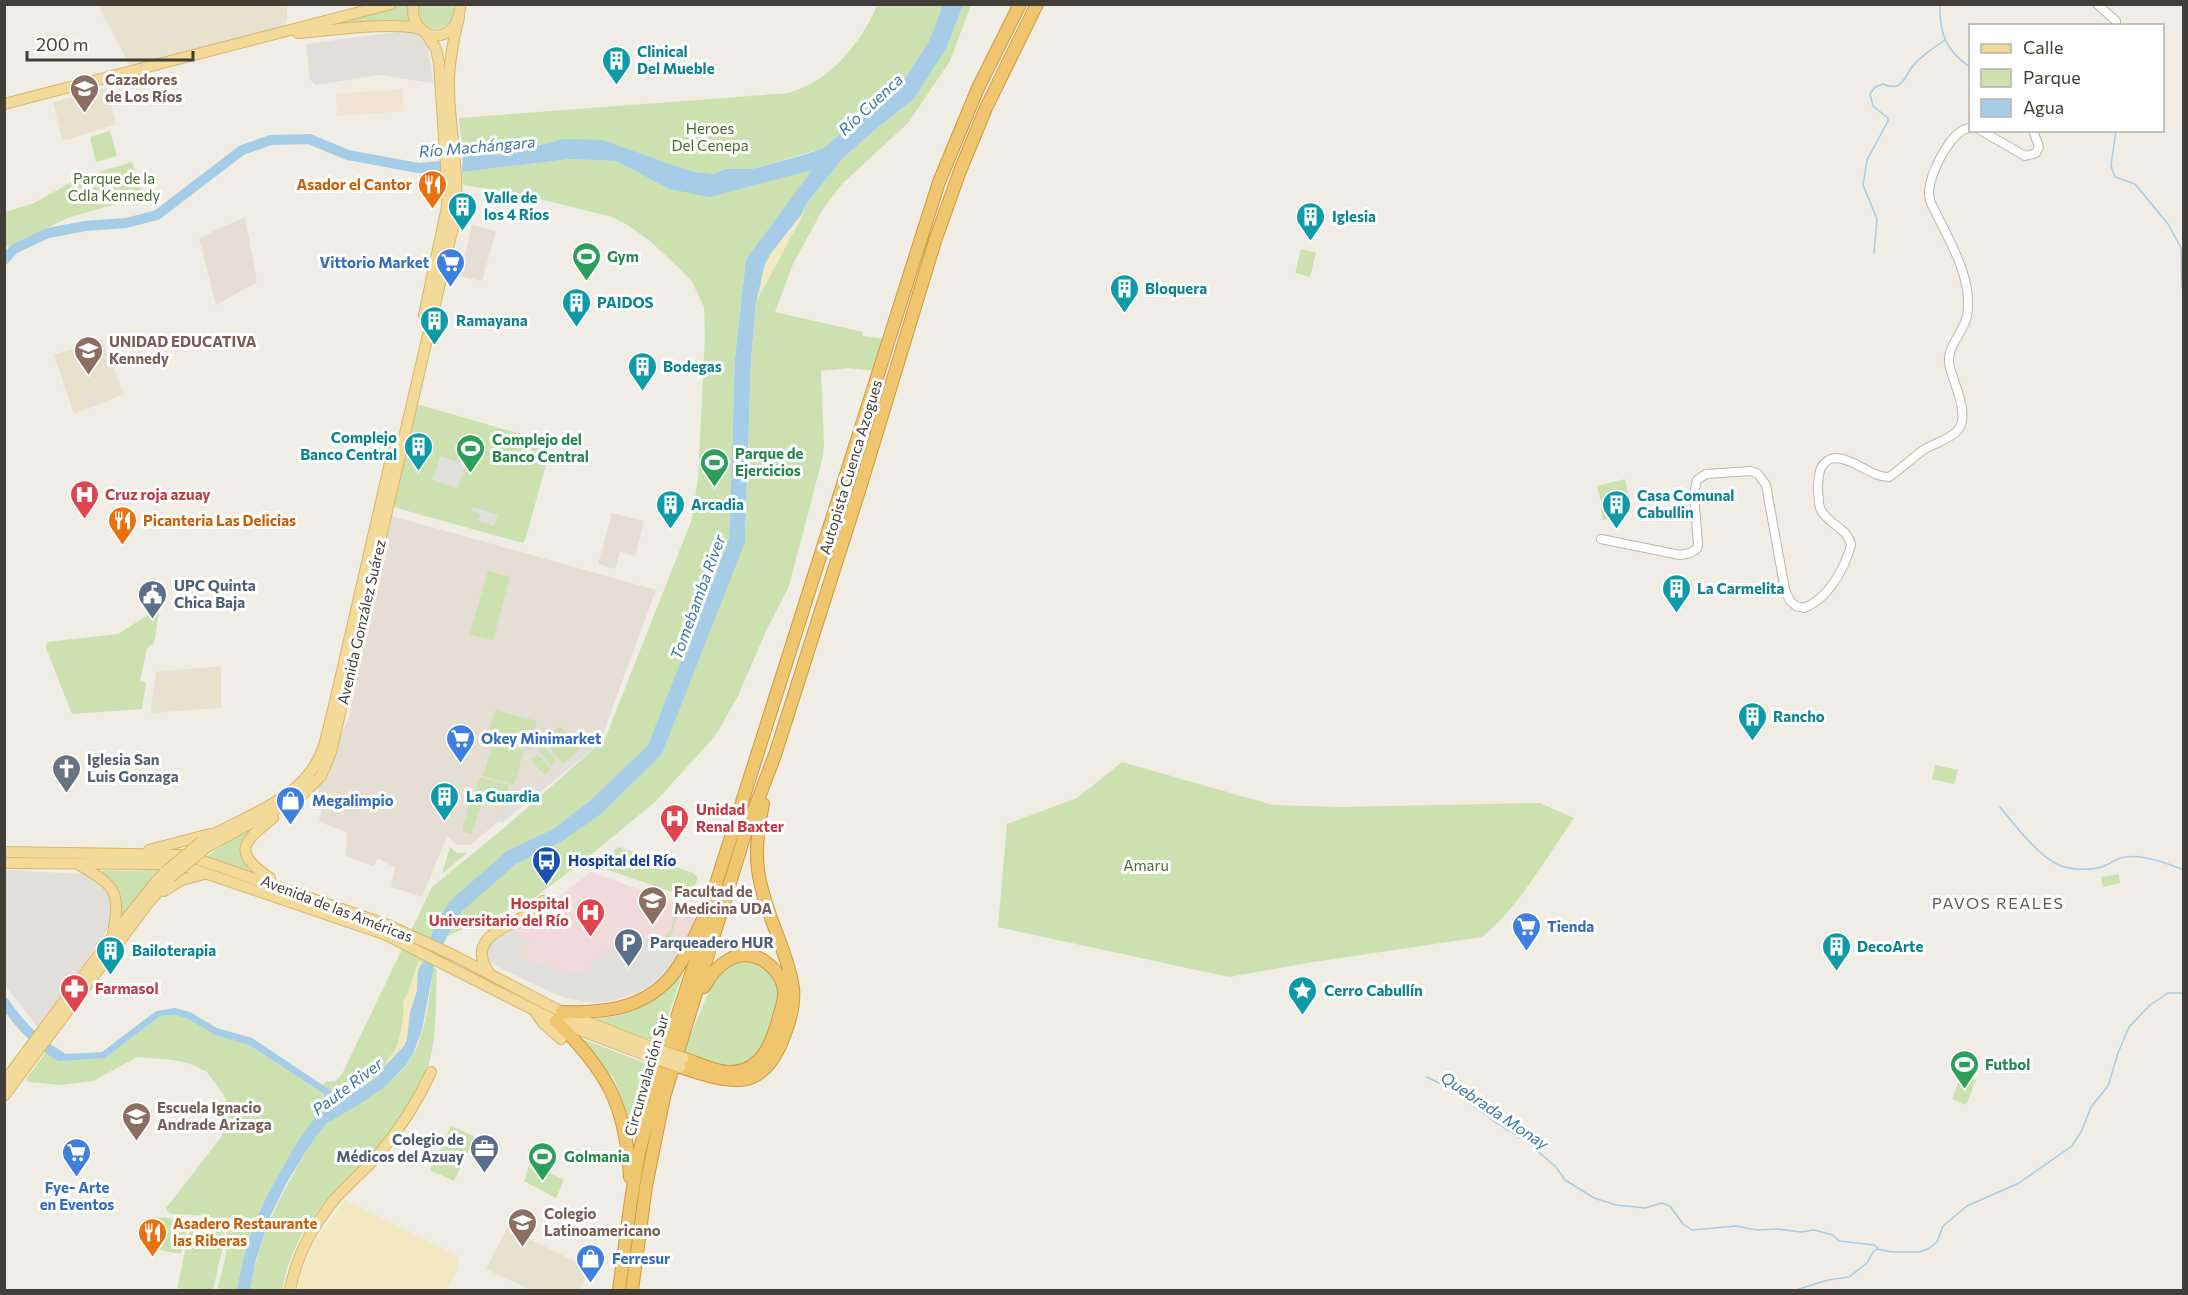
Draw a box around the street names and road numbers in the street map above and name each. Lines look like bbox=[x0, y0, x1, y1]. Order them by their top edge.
street label: Autopista Cuenca Azogues bbox=[815, 378, 885, 556]
street label: Avenida González Suárez bbox=[333, 538, 389, 706]
street label: Avenida de las Américas bbox=[259, 871, 416, 945]
street label: Circunvalación Sur bbox=[620, 1012, 672, 1138]

